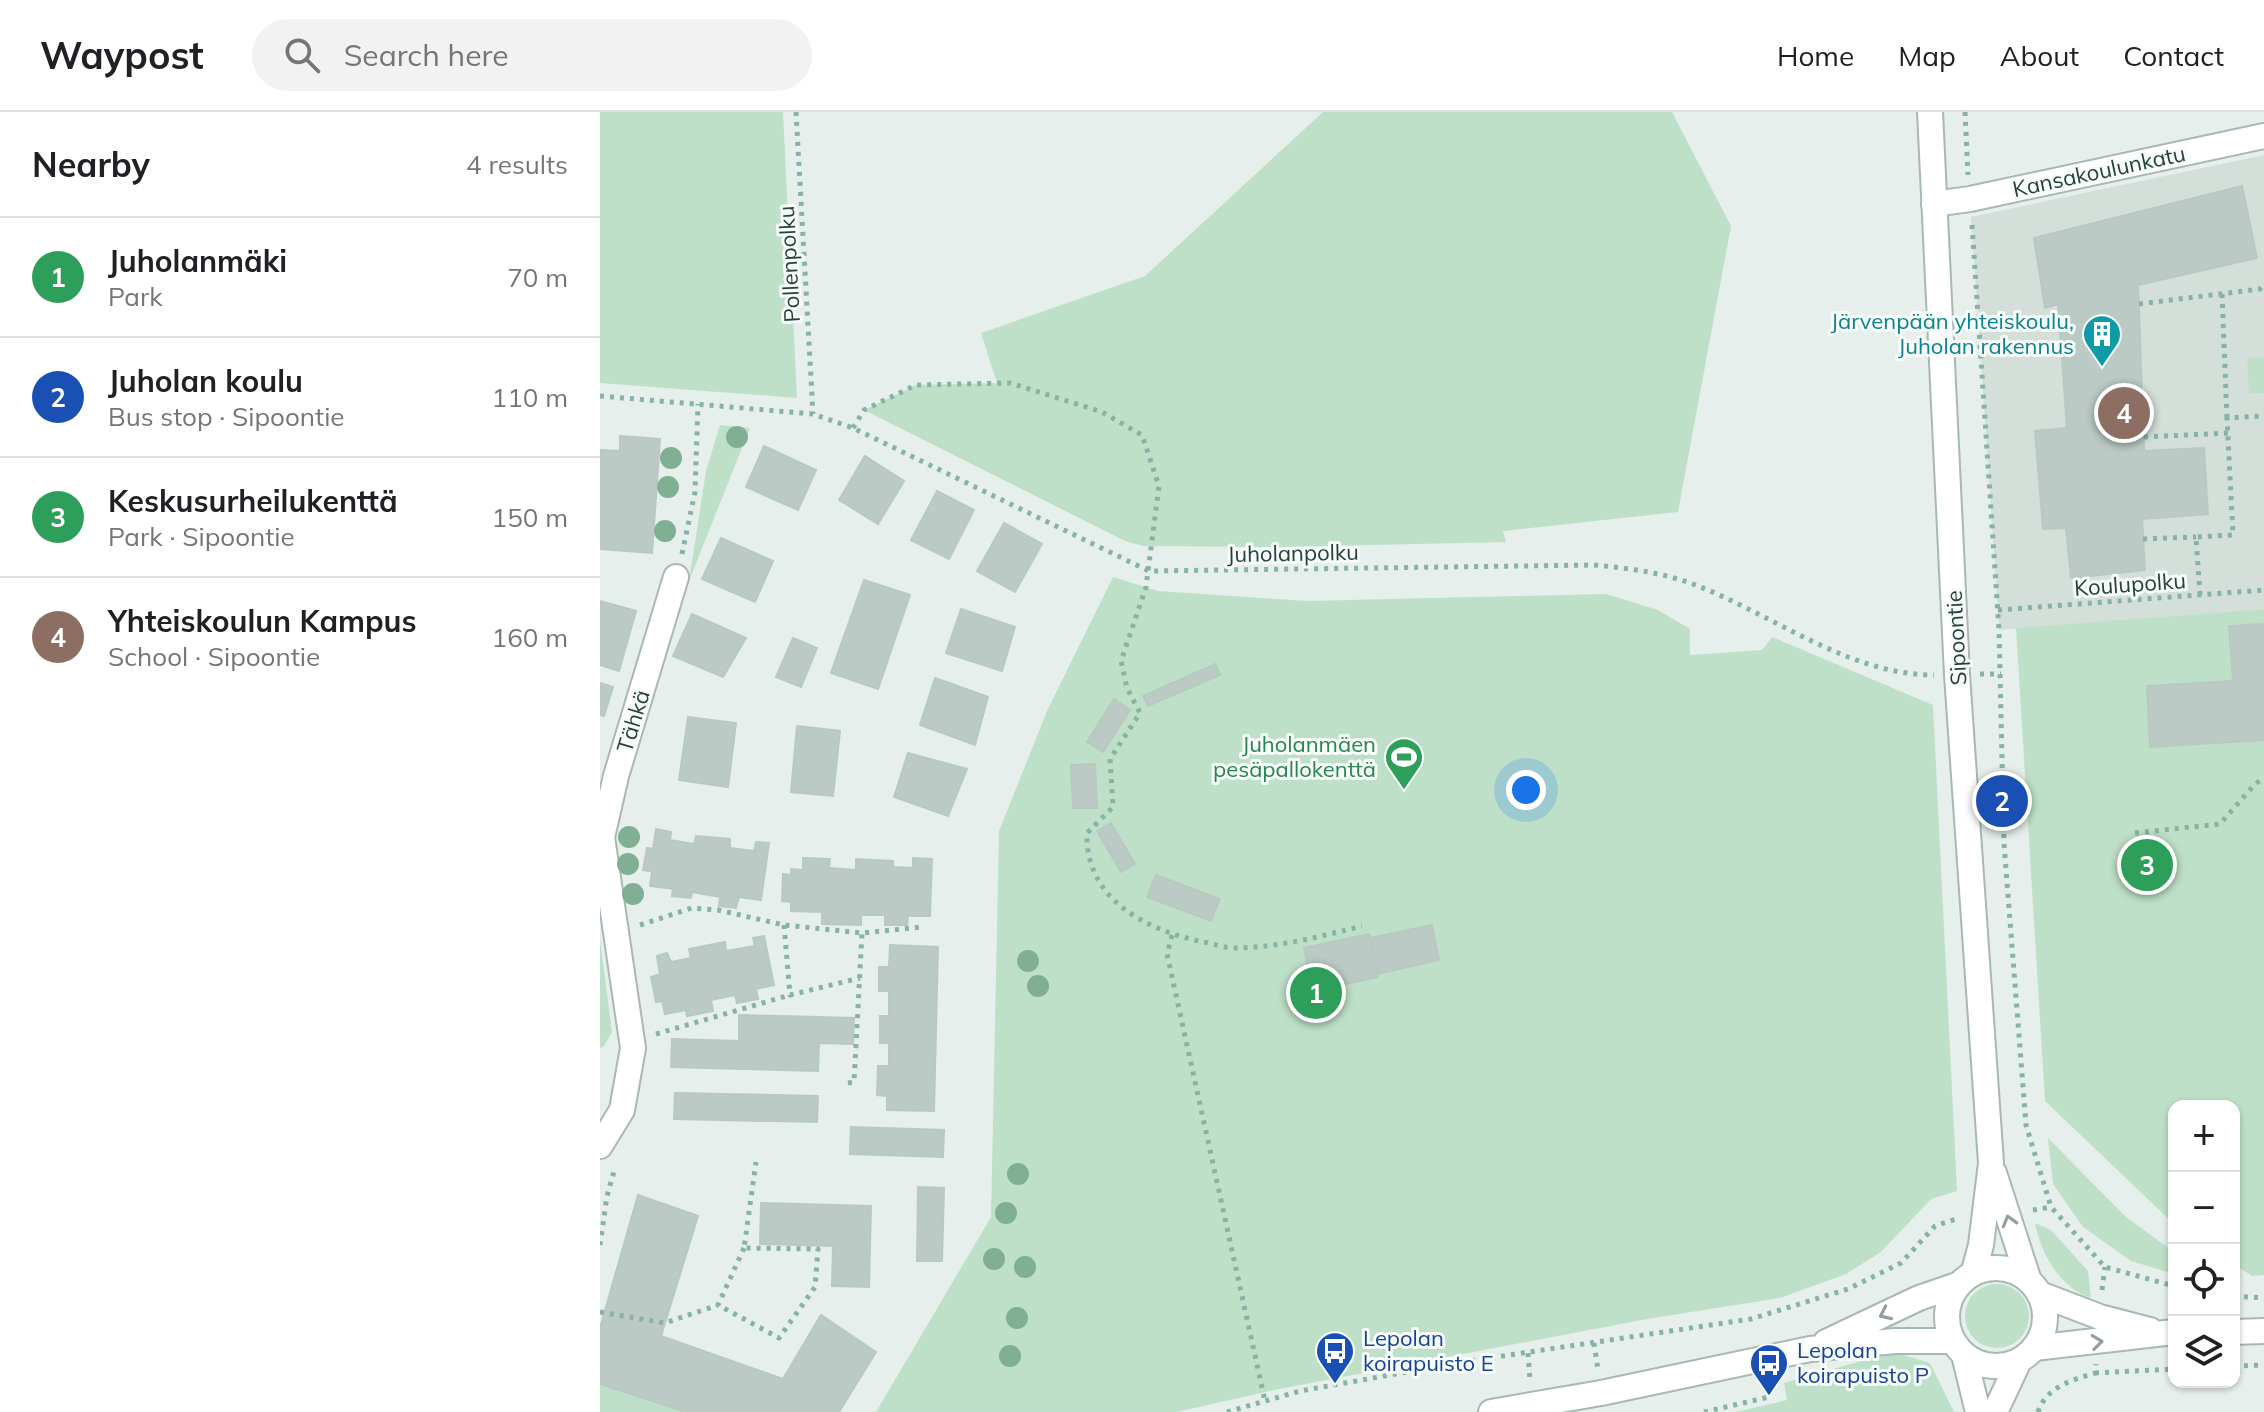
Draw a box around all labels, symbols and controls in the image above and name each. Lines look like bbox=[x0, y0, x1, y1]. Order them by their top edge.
search box bbox=[252, 19, 812, 91]
text: Waypost bbox=[40, 31, 204, 79]
icon: search bbox=[280, 33, 324, 77]
text: Search here bbox=[344, 36, 509, 74]
text: Home bbox=[1777, 38, 1854, 73]
text: Map bbox=[1898, 38, 1956, 73]
text: About bbox=[2000, 38, 2079, 73]
text: Contact bbox=[2123, 38, 2224, 73]
street label: Kansakoulunkatu bbox=[2010, 139, 2188, 203]
text: Nearby bbox=[32, 143, 150, 186]
text: 4 results bbox=[466, 148, 568, 181]
street label: Pollenpolku bbox=[772, 205, 806, 323]
text: Juholanmäki bbox=[108, 242, 287, 280]
text: 1 bbox=[50, 261, 66, 294]
text: 70 m bbox=[507, 261, 568, 294]
text: Park bbox=[108, 280, 163, 313]
place label: Järvenpään yhteiskoulu, Juholan rakennus bbox=[1831, 307, 2074, 360]
building icon: Järvenpään yhteiskoulu, Juholan rakennus bbox=[2081, 313, 2123, 368]
text: Juholan koulu bbox=[108, 362, 303, 400]
text: 2 bbox=[50, 381, 66, 414]
text: 110 m bbox=[492, 381, 568, 414]
pin: 4 bbox=[2098, 383, 2150, 443]
text: Bus stop · Sipoontie bbox=[108, 400, 344, 433]
text: Keskusurheilukenttä bbox=[108, 482, 398, 520]
text: 3 bbox=[50, 501, 66, 534]
text: 150 m bbox=[492, 501, 568, 534]
text: Park · Sipoontie bbox=[108, 520, 295, 553]
street label: Juholanpolku bbox=[1227, 538, 1359, 568]
street label: Koulupolku bbox=[2073, 566, 2187, 602]
street label: Sipoontie bbox=[1940, 590, 1972, 686]
text: Yhteiskoulun Kampus bbox=[108, 602, 416, 640]
text: 4 bbox=[50, 621, 66, 654]
text: 160 m bbox=[492, 621, 568, 654]
text: School · Sipoontie bbox=[108, 640, 320, 673]
street label: Tähkä bbox=[610, 686, 656, 756]
place label: Juholanmäen pesäpallokenttä bbox=[1213, 730, 1376, 783]
sports icon: Juholanmäen pesäpallokenttä bbox=[1383, 736, 1425, 791]
your location bbox=[1506, 770, 1546, 810]
pin: 2 bbox=[1976, 771, 2028, 831]
pin: 3 bbox=[2121, 835, 2173, 895]
pin: 1 bbox=[1290, 963, 1342, 1023]
map controls bbox=[2168, 1100, 2240, 1388]
button: + bbox=[2168, 1100, 2240, 1172]
button: − bbox=[2168, 1172, 2240, 1244]
one-way arrow bbox=[2002, 1214, 2018, 1228]
button: locate bbox=[2168, 1244, 2240, 1316]
one-way arrow bbox=[1878, 1304, 1893, 1320]
button: layers bbox=[2168, 1316, 2240, 1388]
place label: Lepolan koirapuisto E bbox=[1363, 1324, 1494, 1377]
bus stop icon: Lepolan koirapuisto E bbox=[1314, 1330, 1356, 1385]
one-way arrow bbox=[2091, 1334, 2104, 1351]
place label: Lepolan koirapuisto P bbox=[1797, 1336, 1929, 1389]
bus stop icon: Lepolan koirapuisto P bbox=[1748, 1342, 1790, 1397]

